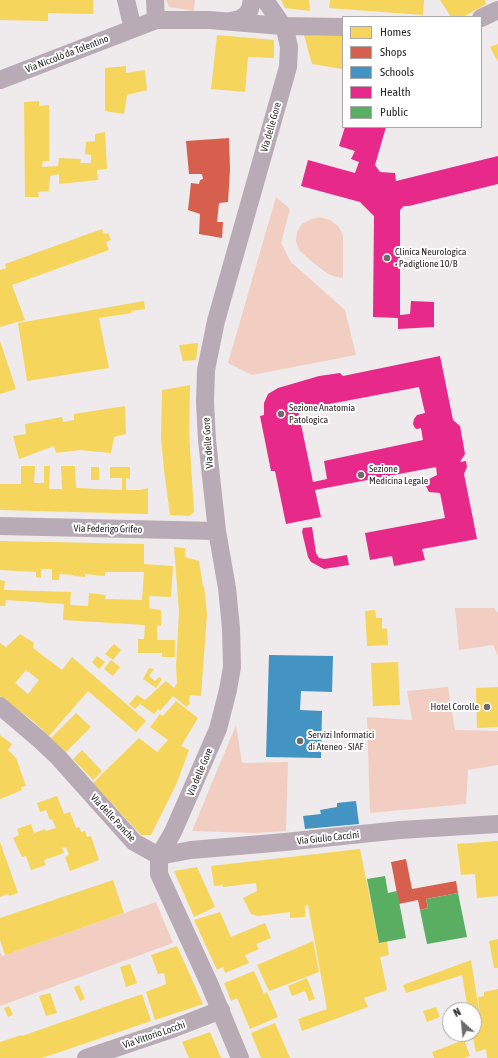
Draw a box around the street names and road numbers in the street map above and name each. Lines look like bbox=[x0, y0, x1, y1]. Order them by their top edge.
street label: Via Niccolò da Tolentino bbox=[24, 33, 110, 75]
street label: Via delle Gore bbox=[258, 101, 284, 153]
street label: Via delle Gore bbox=[200, 417, 216, 469]
street label: Via Federigo Grifeo bbox=[74, 522, 142, 536]
street label: Via delle Gore bbox=[184, 746, 216, 798]
street label: Via delle Panche bbox=[88, 792, 138, 844]
street label: Via Giulio Caccini bbox=[296, 829, 360, 847]
street label: Via Vittorio Locchi bbox=[121, 1019, 187, 1051]

